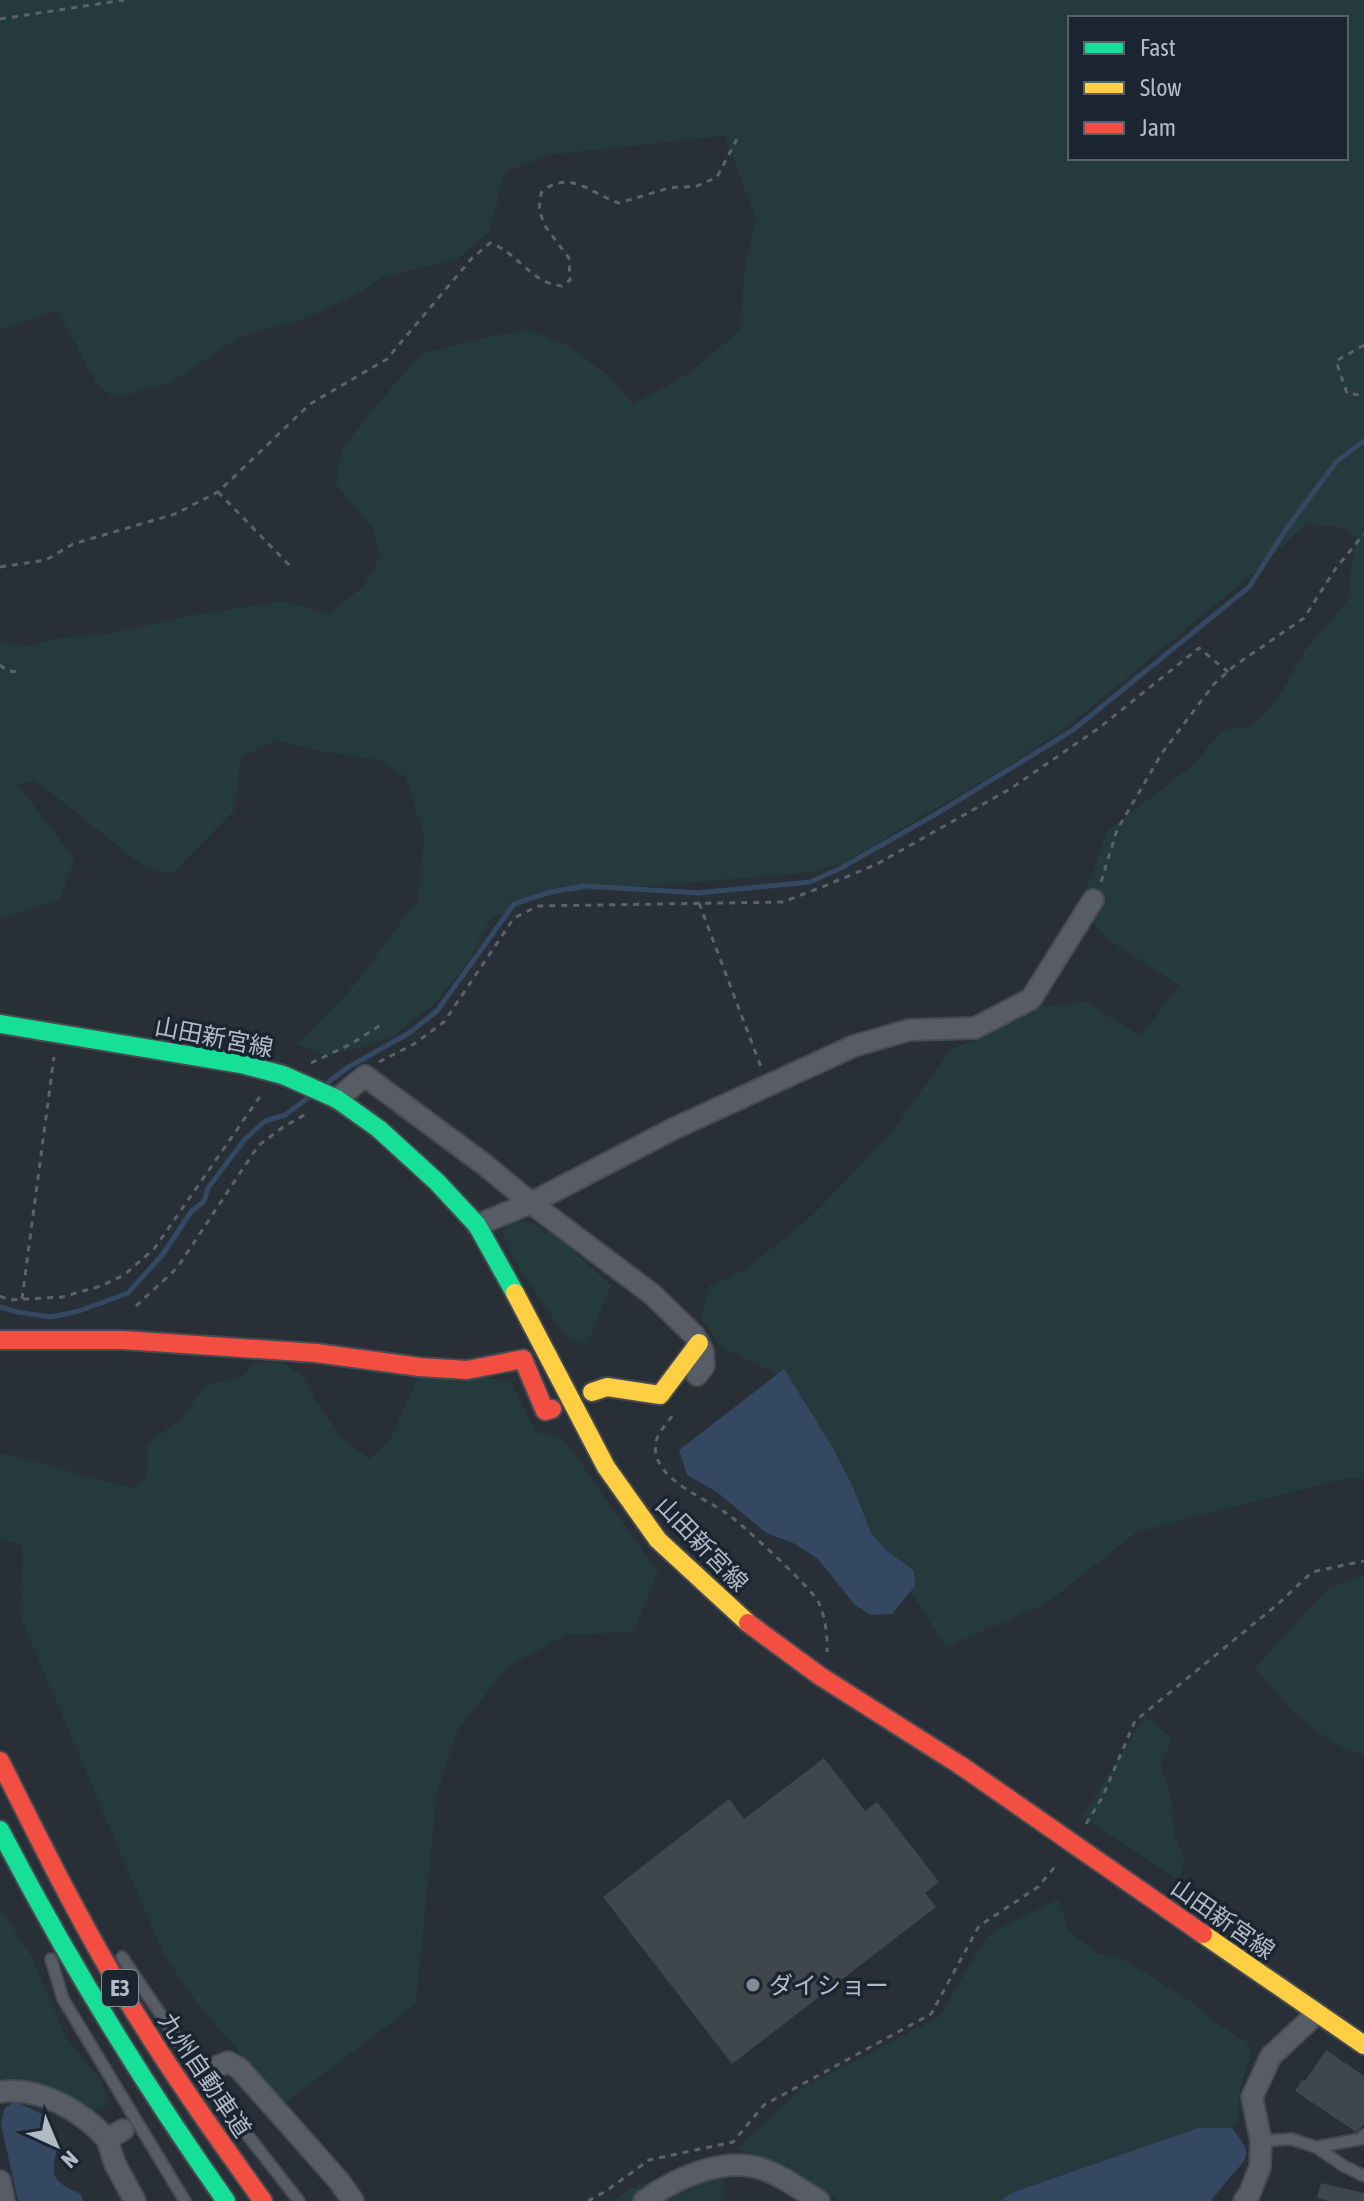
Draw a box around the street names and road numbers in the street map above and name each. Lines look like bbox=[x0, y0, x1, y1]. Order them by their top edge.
street label: 山田新宮線 bbox=[153, 1012, 275, 1062]
street label: 山田新宮線 bbox=[651, 1491, 753, 1597]
street label: 山田新宮線 bbox=[1166, 1874, 1280, 1964]
road number: E3 bbox=[102, 1970, 138, 2006]
street label: 九州自動車道 bbox=[154, 2008, 256, 2142]

